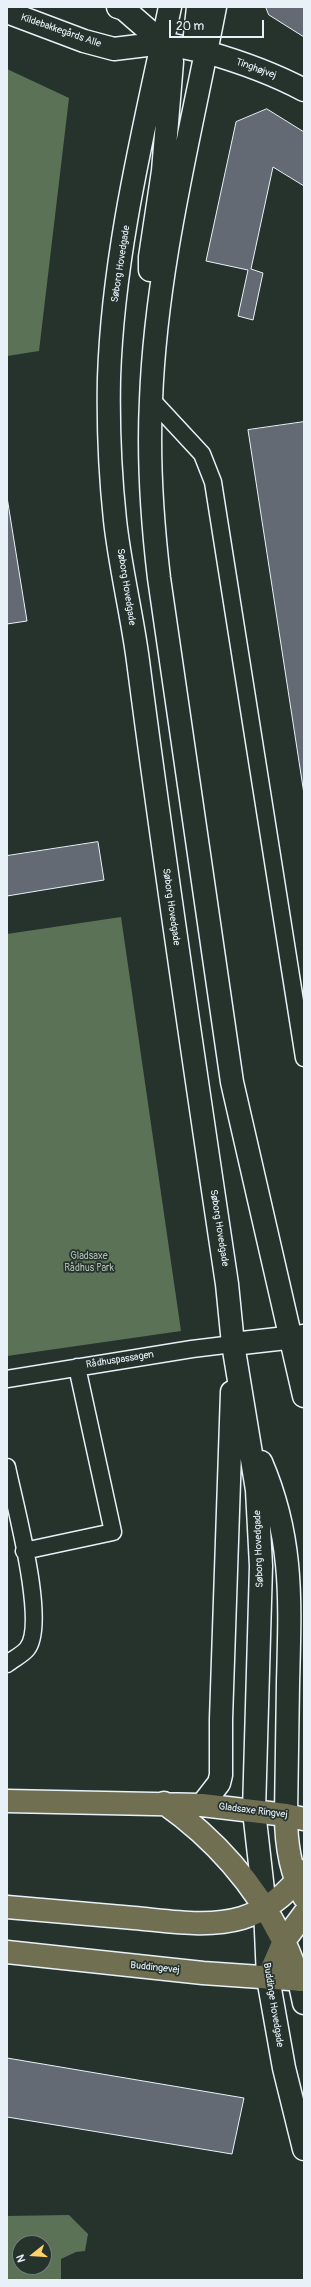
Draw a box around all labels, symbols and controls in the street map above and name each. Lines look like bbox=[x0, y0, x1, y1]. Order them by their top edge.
street label: Kildebakkegårds Alle bbox=[19, 12, 103, 50]
scale bar bbox=[171, 12, 266, 38]
text: 20 m bbox=[176, 19, 204, 34]
street label: Tinghøjvej bbox=[234, 56, 278, 82]
street label: Søborg Hovedgade bbox=[109, 225, 133, 303]
street label: Søborg Hovedgade bbox=[114, 548, 138, 626]
street label: Søborg Hovedgade bbox=[160, 868, 182, 946]
street label: Søborg Hovedgade bbox=[207, 1189, 231, 1267]
park label: Gladsaxe Rådhus Park bbox=[64, 1250, 114, 1274]
street label: Rådhuspassagen bbox=[85, 1349, 155, 1371]
street label: Søborg Hovedgade bbox=[252, 1510, 266, 1588]
street label: Gladsaxe Ringvej bbox=[218, 1801, 288, 1821]
street label: Buddingevej bbox=[130, 1959, 180, 1977]
street label: Buddinge Hovedgade bbox=[260, 1962, 286, 2048]
north arrow bbox=[12, 2235, 52, 2275]
text: N bbox=[14, 2253, 28, 2264]

